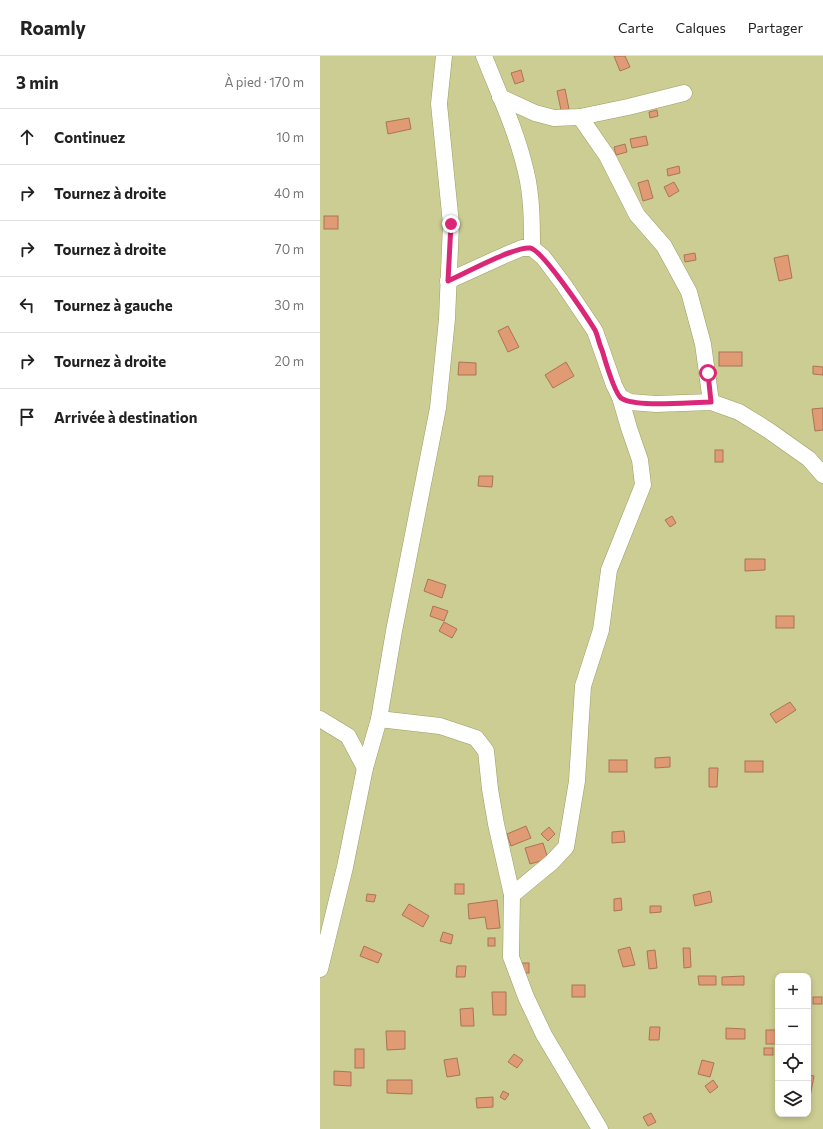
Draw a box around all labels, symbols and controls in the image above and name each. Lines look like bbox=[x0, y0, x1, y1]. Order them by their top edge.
text: Roamly bbox=[20, 16, 86, 39]
text: Carte bbox=[618, 19, 654, 36]
text: Calques bbox=[676, 19, 726, 36]
text: Partager bbox=[748, 19, 803, 36]
text: 3 min bbox=[16, 72, 59, 93]
text: À pied · 170 m bbox=[224, 74, 304, 90]
icon: ahead bbox=[16, 126, 38, 148]
text: Continuez bbox=[54, 128, 125, 146]
text: 10 m bbox=[276, 129, 304, 145]
icon: right bbox=[16, 182, 38, 204]
text: Tournez à droite bbox=[54, 184, 166, 202]
text: 40 m bbox=[274, 185, 304, 201]
route end bbox=[442, 215, 460, 233]
icon: right bbox=[16, 238, 38, 260]
text: Tournez à droite bbox=[54, 240, 166, 258]
text: 70 m bbox=[275, 241, 304, 257]
icon: left bbox=[16, 294, 38, 316]
text: Tournez à gauche bbox=[54, 296, 173, 314]
text: 30 m bbox=[274, 297, 304, 313]
icon: right bbox=[16, 350, 38, 372]
text: Tournez à droite bbox=[54, 352, 166, 370]
text: 20 m bbox=[275, 353, 304, 369]
route start bbox=[699, 364, 717, 382]
icon: arrive bbox=[16, 406, 38, 428]
text: Arrivée à destination bbox=[54, 408, 197, 426]
map controls bbox=[775, 973, 811, 1117]
button: + bbox=[775, 973, 811, 1009]
button: − bbox=[775, 1009, 811, 1045]
button: locate bbox=[775, 1045, 811, 1081]
button: layers bbox=[775, 1081, 811, 1117]

